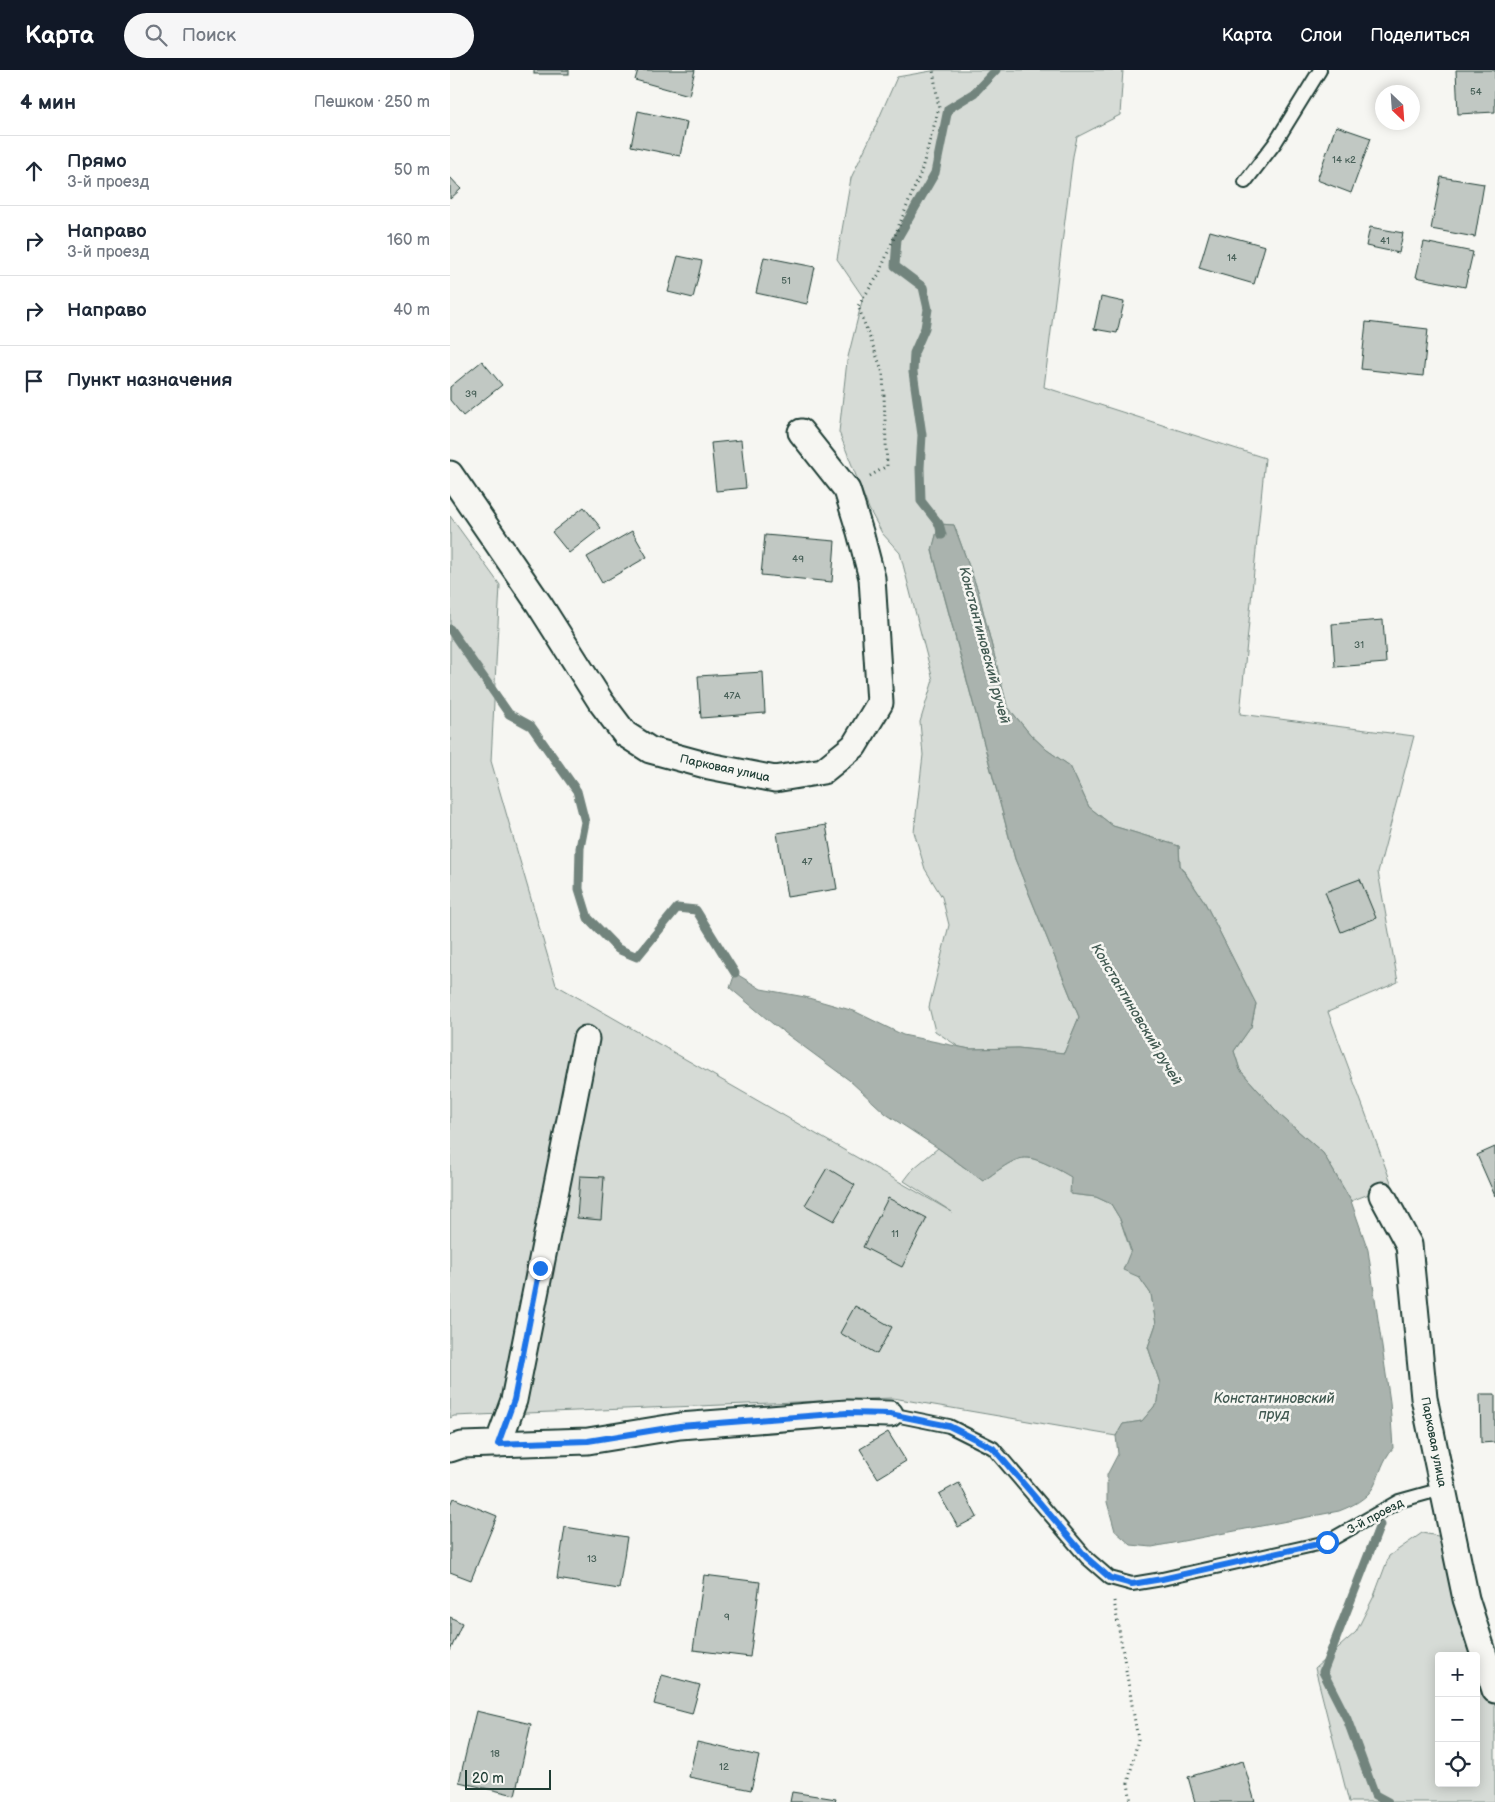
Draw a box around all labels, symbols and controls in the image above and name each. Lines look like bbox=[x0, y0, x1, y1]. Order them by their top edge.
search box bbox=[124, 13, 474, 58]
text: Карта bbox=[25, 21, 94, 50]
icon: search bbox=[142, 21, 170, 49]
text: Поиск bbox=[182, 24, 236, 47]
text: Карта bbox=[1222, 25, 1272, 46]
text: Слои bbox=[1300, 25, 1342, 46]
text: Поделиться bbox=[1370, 25, 1470, 46]
north arrow bbox=[1375, 85, 1420, 130]
house number: 54 bbox=[1470, 86, 1482, 98]
text: 4 мин bbox=[20, 90, 76, 115]
text: Пешком · 250 m bbox=[314, 93, 430, 112]
text: Прямо bbox=[67, 150, 127, 173]
house number: 14 к2 bbox=[1332, 154, 1356, 166]
icon: ahead bbox=[20, 157, 48, 185]
text: 50 m bbox=[394, 161, 430, 180]
text: 3-й проезд bbox=[67, 173, 149, 192]
text: Направо bbox=[67, 220, 147, 243]
icon: right bbox=[20, 227, 48, 255]
text: 160 m bbox=[387, 231, 430, 250]
house number: 41 bbox=[1380, 235, 1390, 247]
text: 3-й проезд bbox=[67, 243, 149, 262]
house number: 14 bbox=[1227, 252, 1237, 264]
house number: 51 bbox=[781, 275, 791, 287]
icon: right bbox=[20, 297, 48, 325]
text: Направо bbox=[67, 299, 147, 322]
text: 40 m bbox=[393, 301, 430, 320]
icon: arrive bbox=[20, 367, 48, 395]
text: Пункт назначения bbox=[67, 369, 232, 392]
house number: 39 bbox=[465, 388, 477, 400]
house number: 49 bbox=[792, 553, 804, 565]
water label: Константиновский ручей bbox=[955, 565, 1014, 726]
house number: 31 bbox=[1354, 639, 1364, 651]
house number: 47А bbox=[723, 690, 741, 702]
street label: Парковая улица bbox=[678, 752, 771, 785]
house number: 47 bbox=[801, 856, 813, 868]
water label: Константиновский ручей bbox=[1088, 940, 1186, 1088]
house number: 11 bbox=[891, 1228, 899, 1240]
route end bbox=[529, 1257, 552, 1280]
water label: Константиновский пруд bbox=[1214, 1390, 1334, 1423]
street label: Парковая улица bbox=[1417, 1396, 1450, 1489]
street label: 3-й проезд bbox=[1345, 1495, 1407, 1538]
route start bbox=[1316, 1531, 1339, 1554]
house number: 13 bbox=[587, 1553, 597, 1565]
house number: 9 bbox=[724, 1611, 730, 1623]
map controls bbox=[1435, 1652, 1480, 1787]
button: + bbox=[1435, 1652, 1480, 1697]
button: − bbox=[1435, 1697, 1480, 1742]
button: locate bbox=[1435, 1742, 1480, 1787]
house number: 18 bbox=[490, 1748, 500, 1760]
house number: 12 bbox=[719, 1761, 729, 1773]
scale bar bbox=[465, 1767, 551, 1790]
text: 20 m bbox=[472, 1770, 504, 1787]

